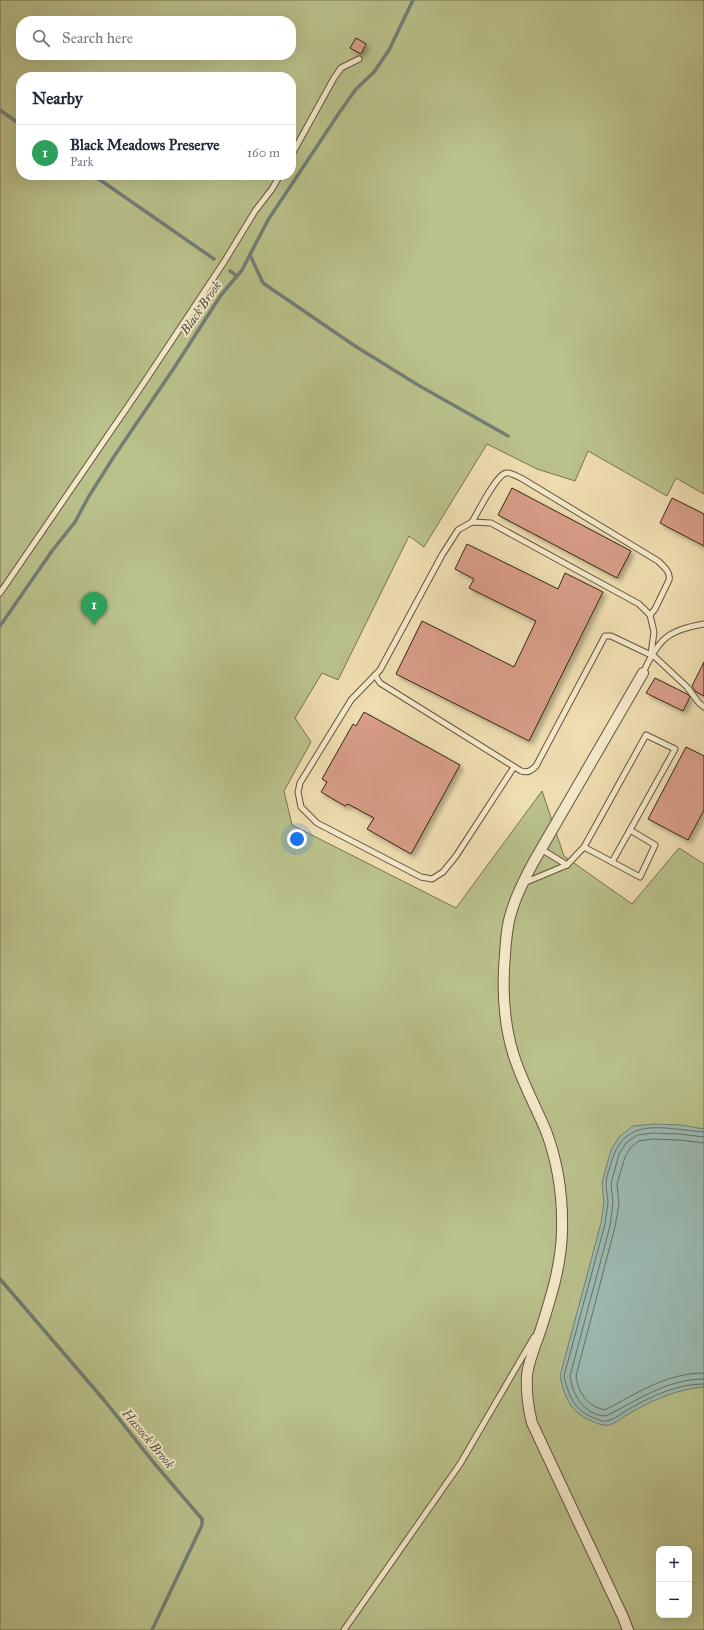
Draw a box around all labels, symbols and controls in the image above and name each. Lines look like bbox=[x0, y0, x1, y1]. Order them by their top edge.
search box bbox=[16, 16, 296, 60]
icon: search bbox=[30, 27, 52, 49]
text: Search here bbox=[62, 29, 133, 47]
text: Nearby bbox=[32, 88, 83, 109]
text: Black Meadows Preserve bbox=[70, 136, 219, 154]
text: 1 bbox=[42, 145, 48, 161]
text: 160 m bbox=[247, 145, 280, 161]
text: Park bbox=[70, 154, 94, 170]
water label: Black Brook bbox=[176, 278, 225, 339]
pin: 1 bbox=[81, 592, 107, 625]
your location bbox=[287, 829, 307, 849]
water label: Hassock Brook bbox=[118, 1405, 178, 1472]
map controls bbox=[656, 1546, 692, 1618]
button: + bbox=[656, 1546, 692, 1582]
button: − bbox=[656, 1582, 692, 1618]

